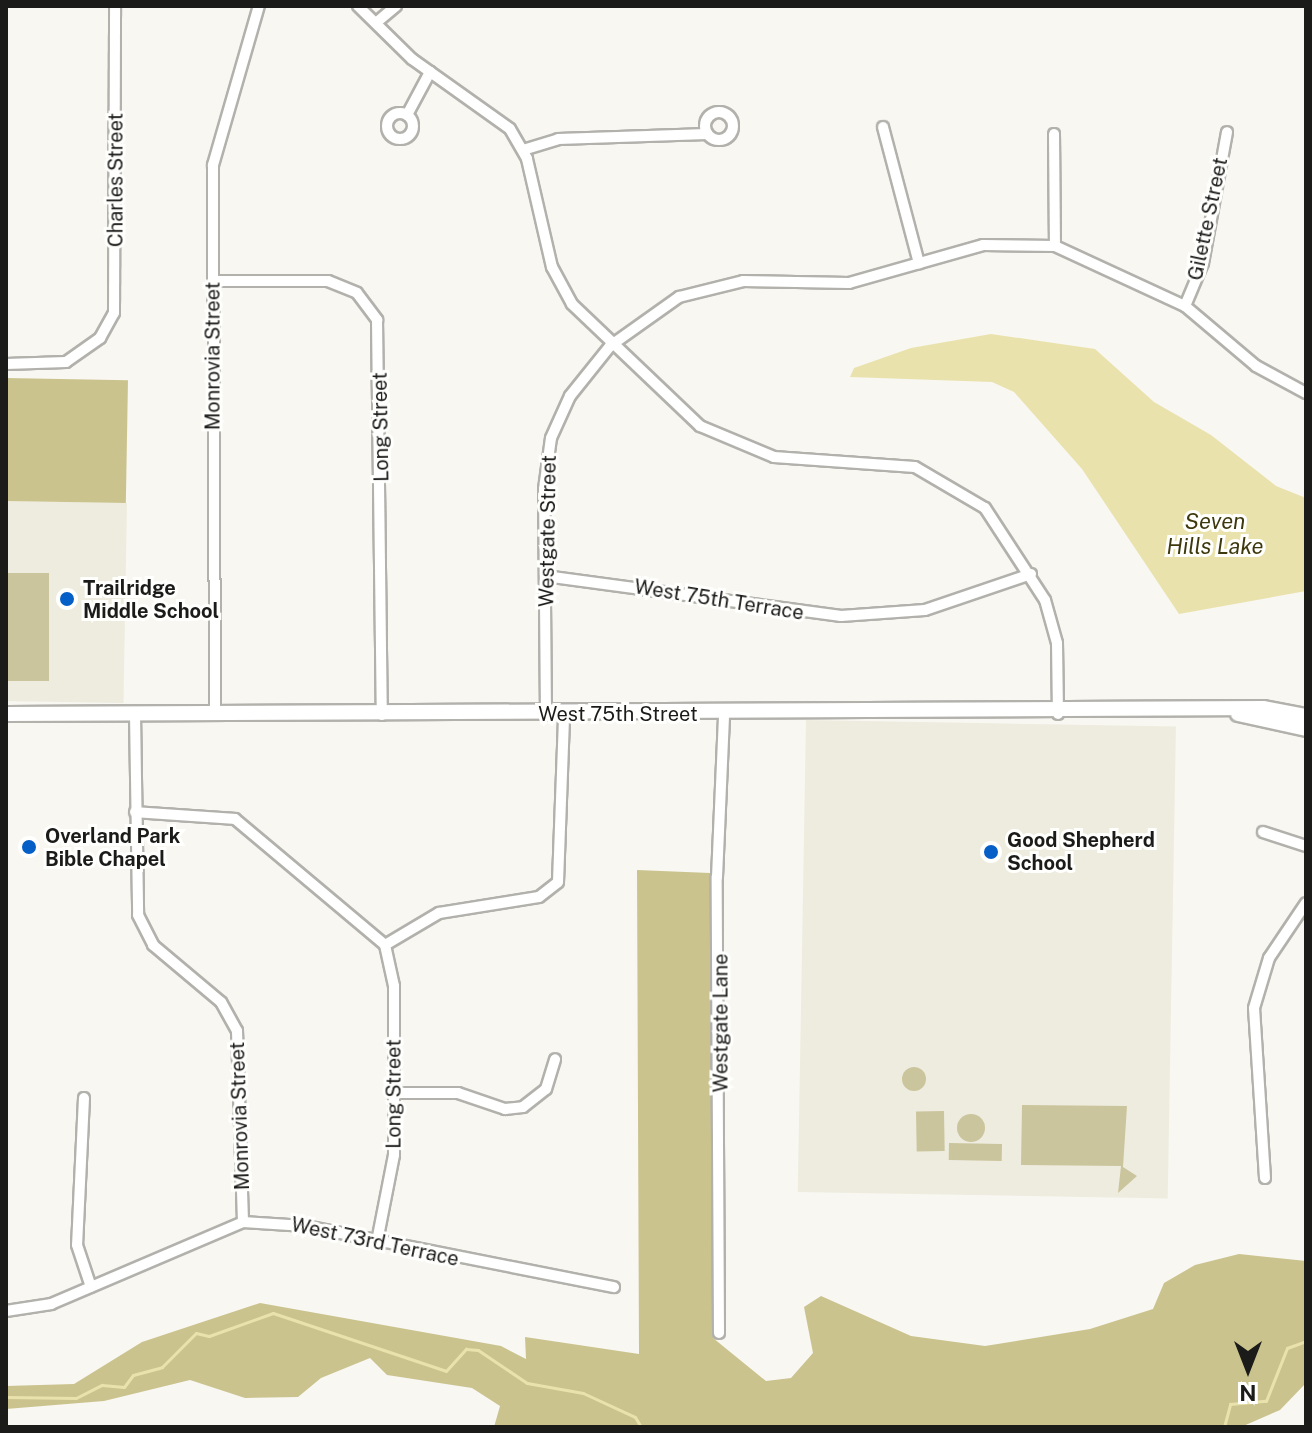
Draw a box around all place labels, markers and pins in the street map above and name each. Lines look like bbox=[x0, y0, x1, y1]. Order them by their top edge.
place label: Trailridge Middle School bbox=[83, 576, 219, 623]
marker: Trailridge Middle School bbox=[58, 590, 76, 608]
place label: Overland Park Bible Chapel bbox=[45, 824, 180, 871]
place label: Good Shepherd School bbox=[1007, 828, 1155, 875]
marker: Overland Park Bible Chapel bbox=[20, 838, 38, 856]
marker: Good Shepherd School bbox=[982, 843, 1000, 861]

